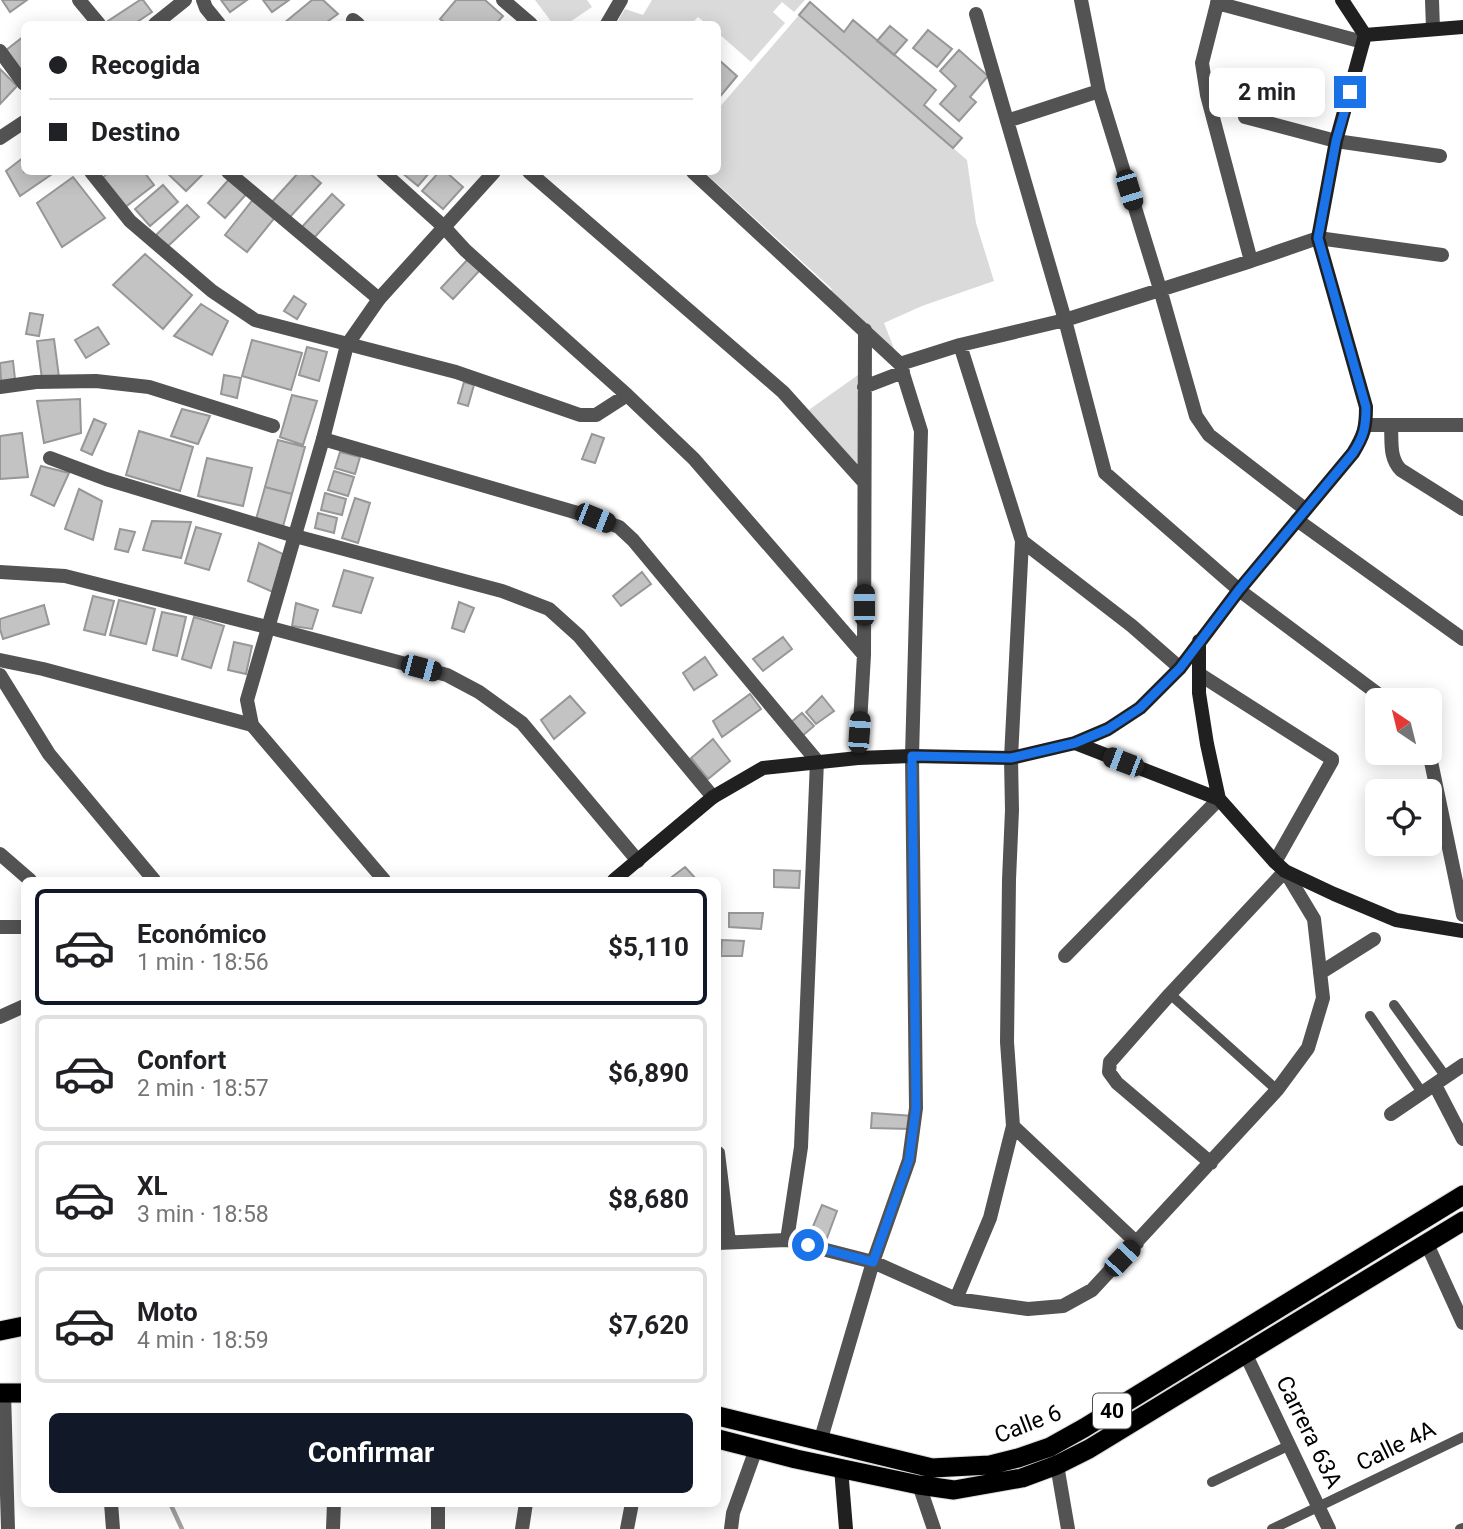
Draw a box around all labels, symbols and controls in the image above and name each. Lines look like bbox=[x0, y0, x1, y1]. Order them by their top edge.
text: Recogida bbox=[91, 50, 200, 80]
callout: 2 min bbox=[1210, 68, 1326, 116]
route end bbox=[1334, 76, 1366, 108]
text: 2 min bbox=[1238, 79, 1296, 106]
text: Destino bbox=[91, 117, 180, 147]
car bbox=[1113, 167, 1146, 213]
car bbox=[572, 500, 619, 536]
car bbox=[854, 584, 875, 626]
car bbox=[398, 652, 445, 684]
north arrow bbox=[1365, 688, 1442, 765]
map controls bbox=[1365, 688, 1442, 856]
car bbox=[848, 710, 871, 754]
car bbox=[1100, 745, 1147, 779]
button: locate bbox=[1365, 779, 1442, 856]
icon: car bbox=[53, 916, 116, 979]
text: Económico bbox=[137, 919, 266, 949]
text: $5,110 bbox=[608, 932, 689, 962]
text: 1 min · 18:56 bbox=[137, 949, 269, 976]
icon: car bbox=[53, 1042, 116, 1105]
text: Confort bbox=[137, 1045, 226, 1075]
text: $6,890 bbox=[608, 1058, 689, 1088]
text: 2 min · 18:57 bbox=[137, 1075, 269, 1102]
icon: car bbox=[53, 1168, 116, 1231]
text: XL bbox=[137, 1171, 168, 1201]
text: $8,680 bbox=[608, 1184, 689, 1214]
text: 3 min · 18:58 bbox=[137, 1201, 269, 1228]
route start bbox=[792, 1229, 824, 1261]
car bbox=[1100, 1235, 1145, 1281]
icon: car bbox=[53, 1294, 116, 1357]
text: Moto bbox=[137, 1297, 198, 1327]
text: $7,620 bbox=[608, 1310, 689, 1340]
text: 4 min · 18:59 bbox=[137, 1327, 269, 1354]
street label: Carrera 63A bbox=[1270, 1371, 1348, 1493]
road number: 40 bbox=[1093, 1394, 1131, 1428]
street label: Calle 6 bbox=[991, 1399, 1065, 1449]
button: Confirmar bbox=[49, 1413, 693, 1493]
street label: Calle 4A bbox=[1352, 1415, 1440, 1477]

